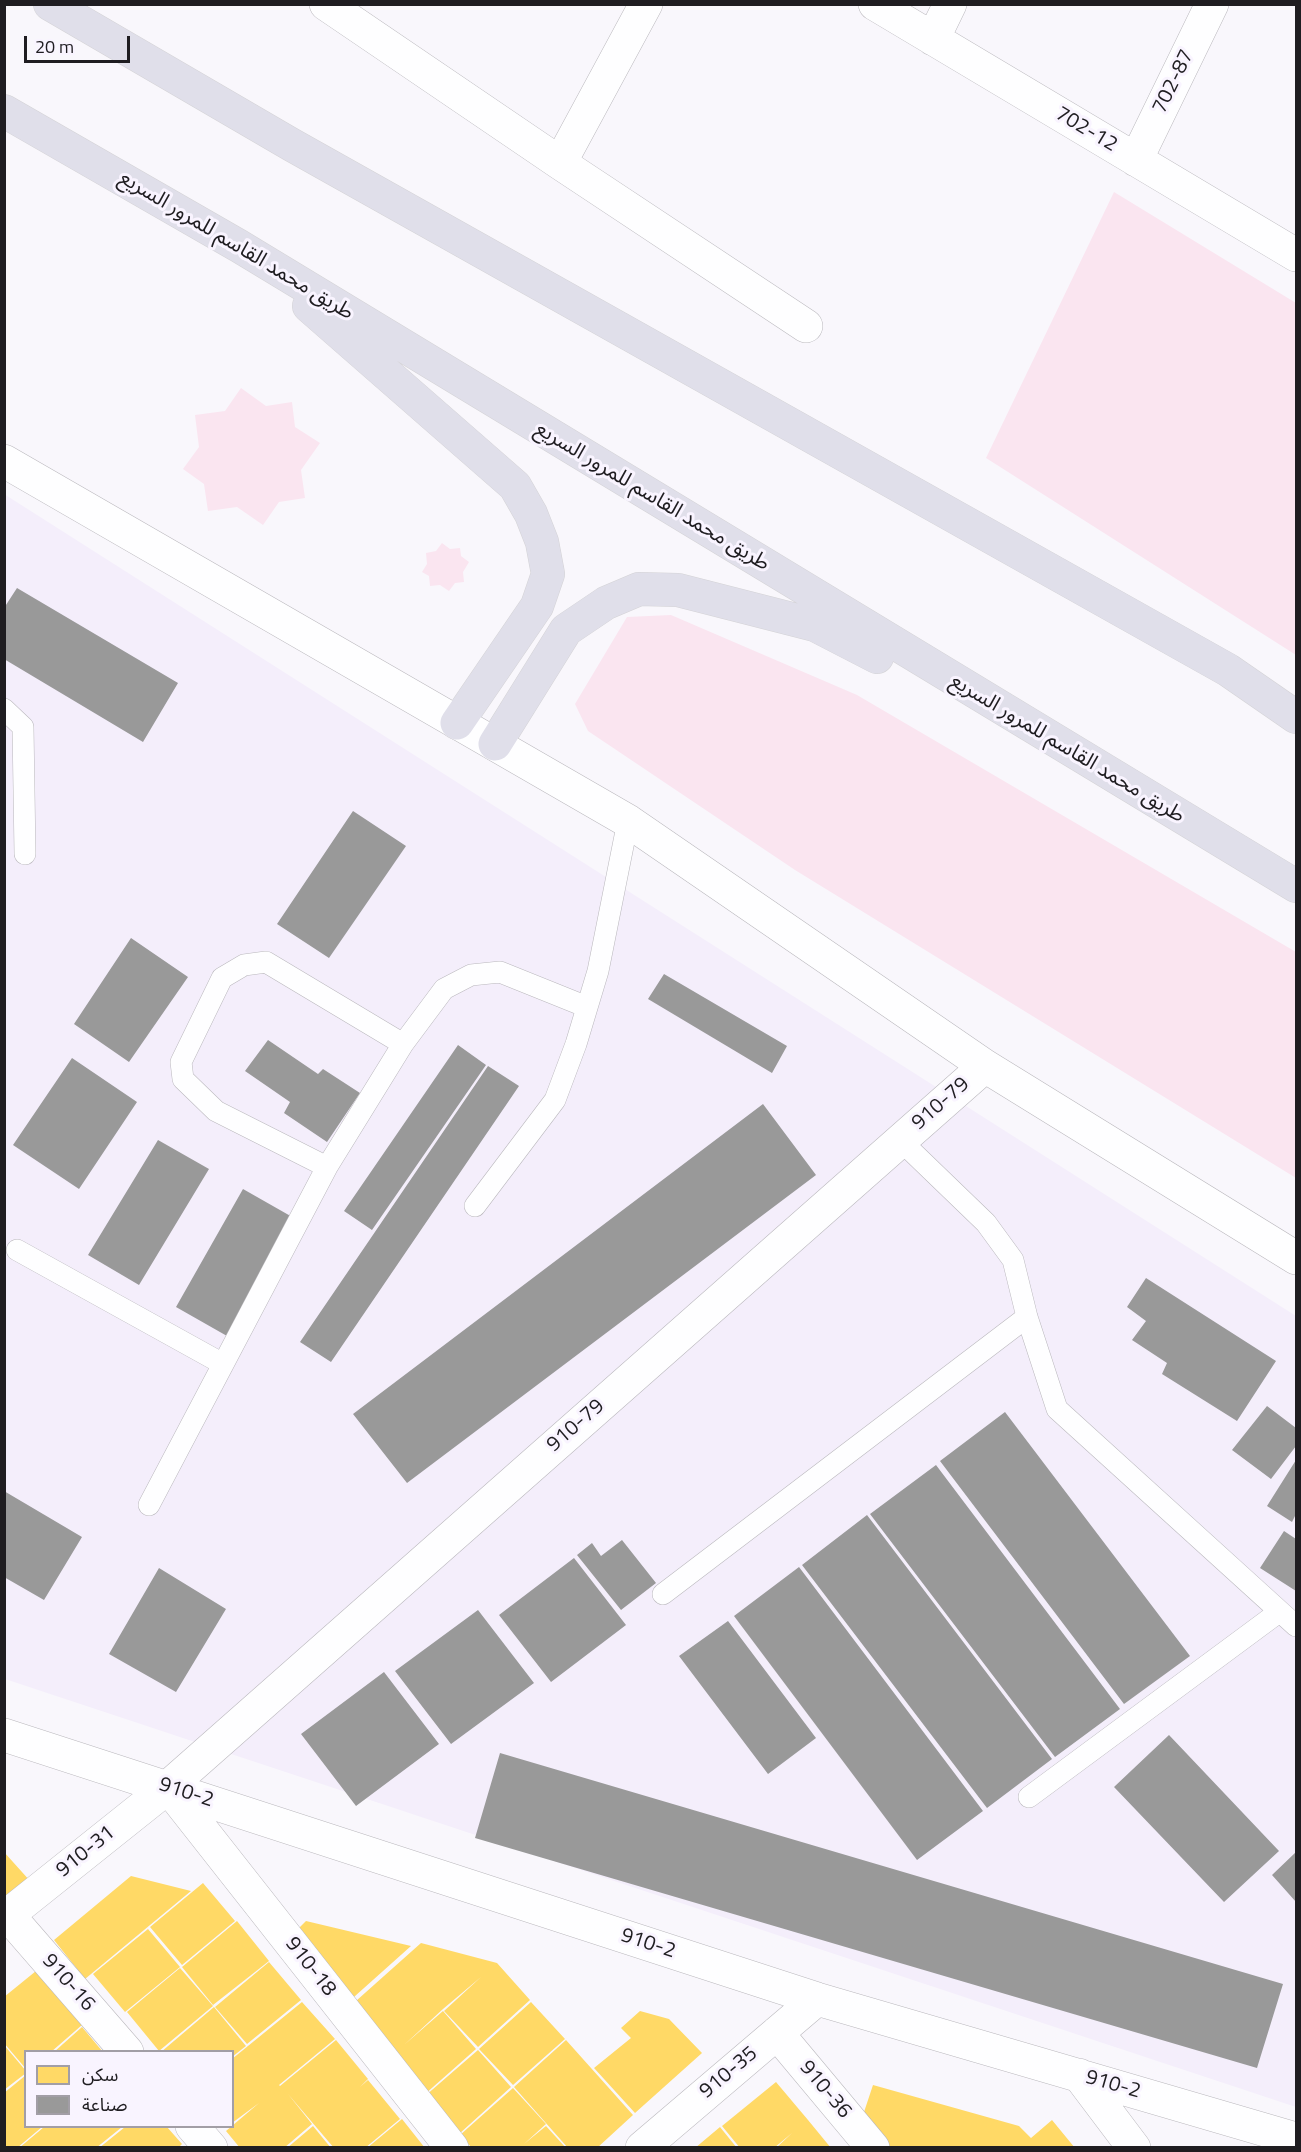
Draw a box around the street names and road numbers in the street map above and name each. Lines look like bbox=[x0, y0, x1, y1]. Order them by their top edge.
street label: 702-87 bbox=[1148, 46, 1200, 118]
street label: 702-12 bbox=[1050, 102, 1122, 158]
street label: طريق محمد القاسم للمرور السريع bbox=[114, 166, 358, 326]
street label: طريق محمد القاسم للمرور السريع bbox=[530, 417, 774, 577]
street label: طريق محمد القاسم للمرور السريع bbox=[945, 669, 1189, 829]
street label: 910-79 bbox=[907, 1072, 975, 1136]
street label: 910-79 bbox=[542, 1394, 610, 1458]
street label: 910-2 bbox=[155, 1772, 217, 1814]
street label: 910-31 bbox=[52, 1821, 120, 1883]
street label: 910-2 bbox=[617, 1923, 679, 1965]
street label: 910-18 bbox=[279, 1932, 341, 2002]
street label: 910-16 bbox=[36, 1949, 100, 2017]
street label: 910-35 bbox=[695, 2041, 763, 2105]
street label: 910-36 bbox=[793, 2056, 857, 2124]
street label: 910-2 bbox=[1082, 2065, 1144, 2105]

